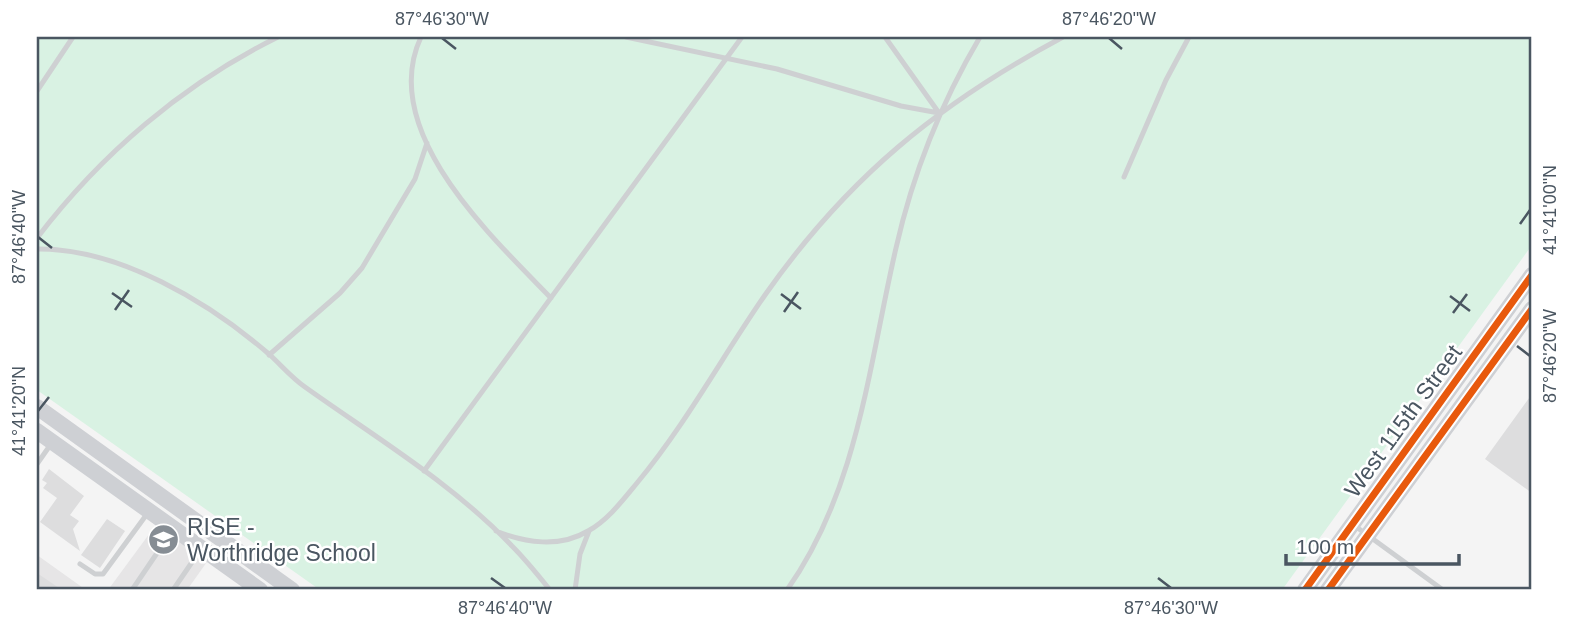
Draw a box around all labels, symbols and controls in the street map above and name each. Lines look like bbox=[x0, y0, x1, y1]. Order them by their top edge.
text: 87°46'30"W bbox=[395, 9, 489, 29]
text: 87°46'20"W bbox=[1062, 9, 1156, 29]
text: 41°41'00"N bbox=[1540, 165, 1560, 255]
text: 87°46'40"W bbox=[9, 190, 29, 284]
text: 87°46'20"W bbox=[1540, 309, 1560, 403]
street label: West 115th Street bbox=[1339, 339, 1467, 502]
text: 41°41'20"N bbox=[9, 366, 29, 456]
place label: RISE - Worthridge School bbox=[187, 514, 376, 566]
scale bar bbox=[1286, 522, 1459, 566]
school or university icon: RISE - Worthridge School bbox=[147, 523, 181, 557]
text: 100 m bbox=[1296, 535, 1354, 558]
text: 87°46'40"W bbox=[458, 598, 552, 618]
text: 87°46'30"W bbox=[1124, 598, 1218, 618]

